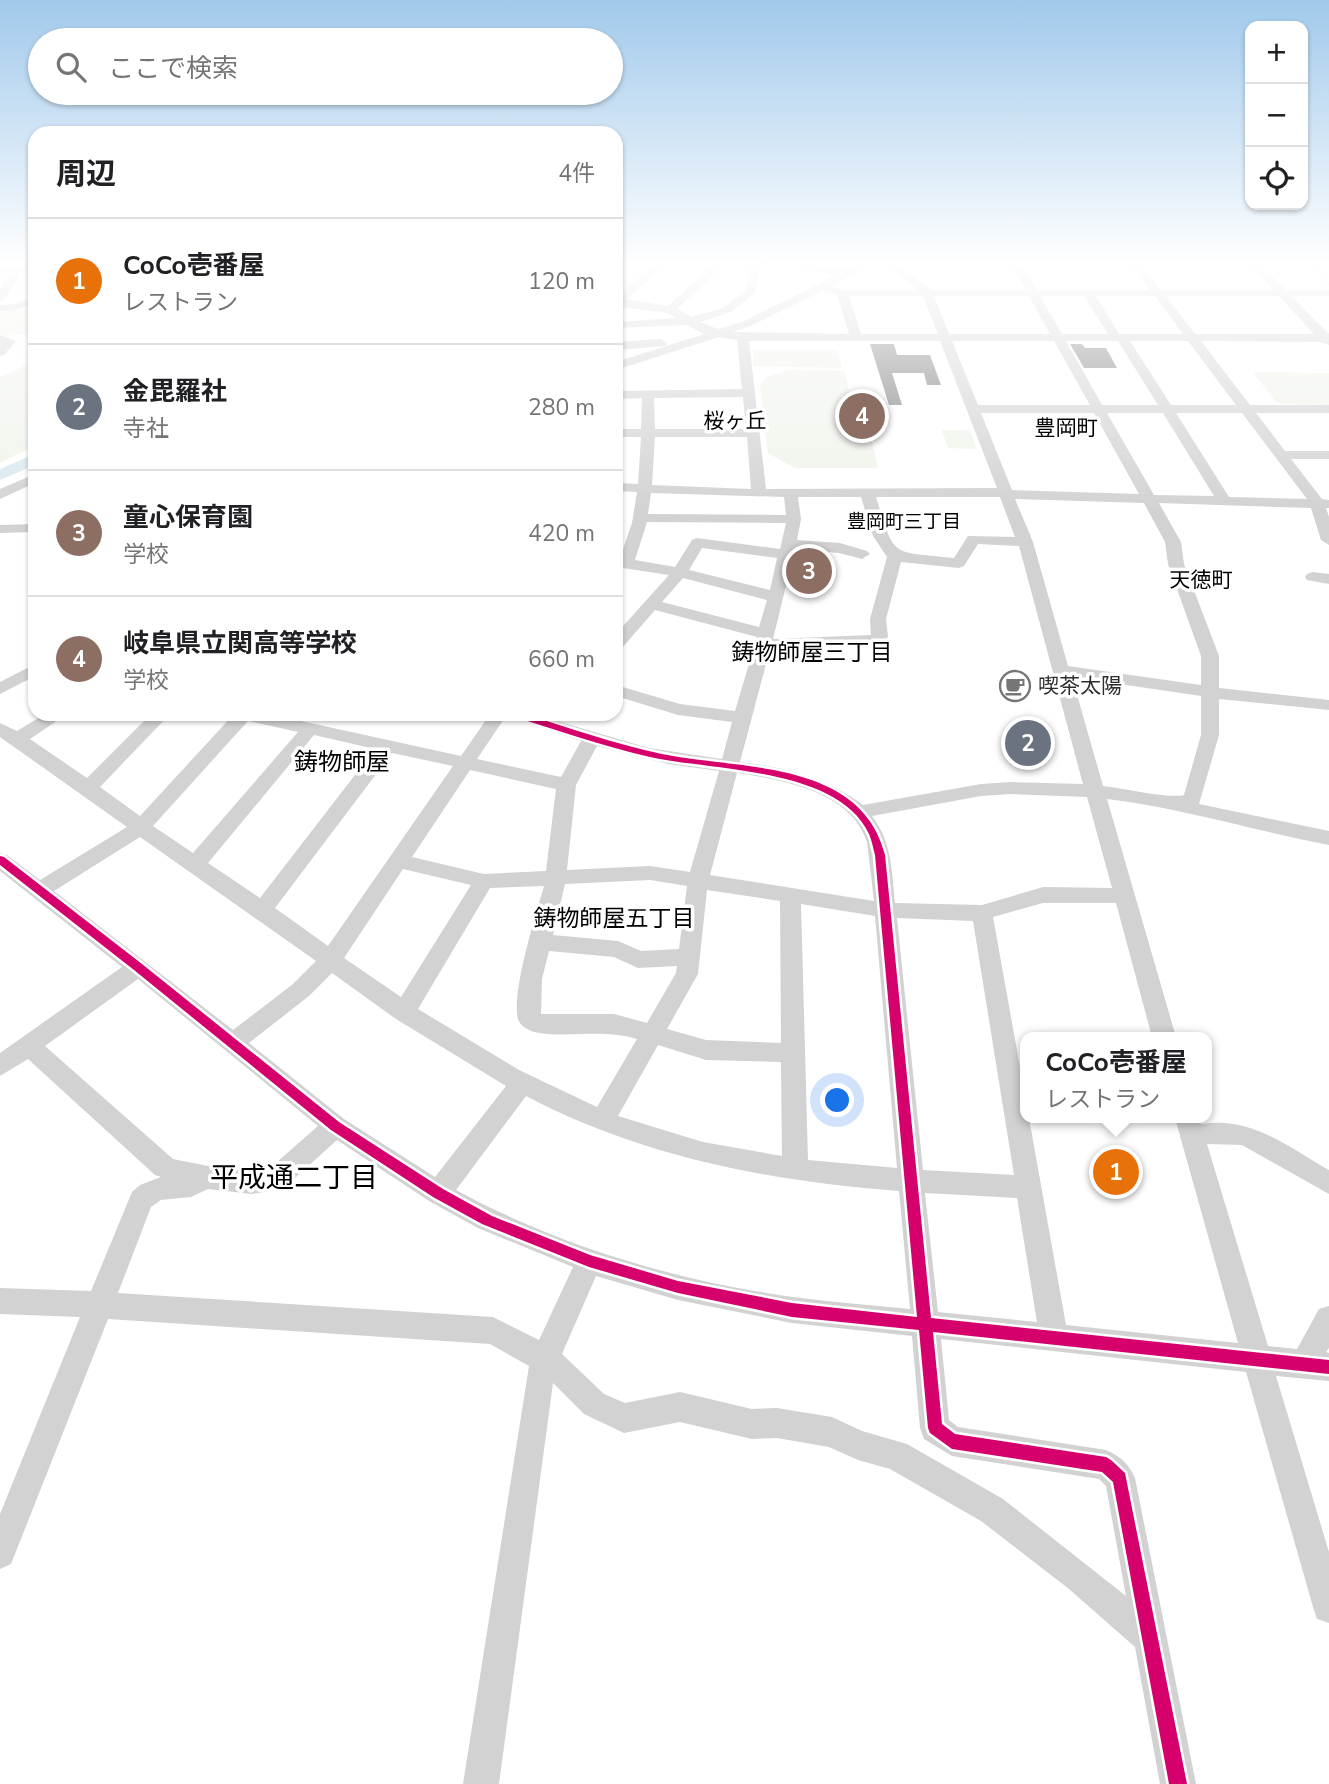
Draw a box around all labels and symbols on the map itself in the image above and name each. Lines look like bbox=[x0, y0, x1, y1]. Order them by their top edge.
pin: 4 bbox=[839, 390, 885, 442]
district label: 桜ヶ丘 bbox=[704, 407, 767, 435]
district label: 豊岡町 bbox=[1035, 414, 1098, 442]
district label: 豊岡町三丁目 bbox=[847, 509, 961, 535]
pin: 3 bbox=[786, 545, 832, 597]
district label: 天徳町 bbox=[1170, 566, 1233, 594]
district label: 鋳物師屋三丁目 bbox=[732, 637, 893, 668]
cafe icon: 喫茶太陽 bbox=[998, 669, 1032, 703]
place label: 喫茶太陽 bbox=[1038, 672, 1122, 700]
pin: 2 bbox=[1005, 717, 1051, 769]
district label: 鋳物師屋 bbox=[294, 746, 390, 778]
district label: 鋳物師屋五丁目 bbox=[534, 903, 695, 934]
your location bbox=[820, 1083, 854, 1117]
pin: 1 bbox=[1093, 1146, 1139, 1198]
district label: 平成通二丁目 bbox=[210, 1159, 378, 1197]

